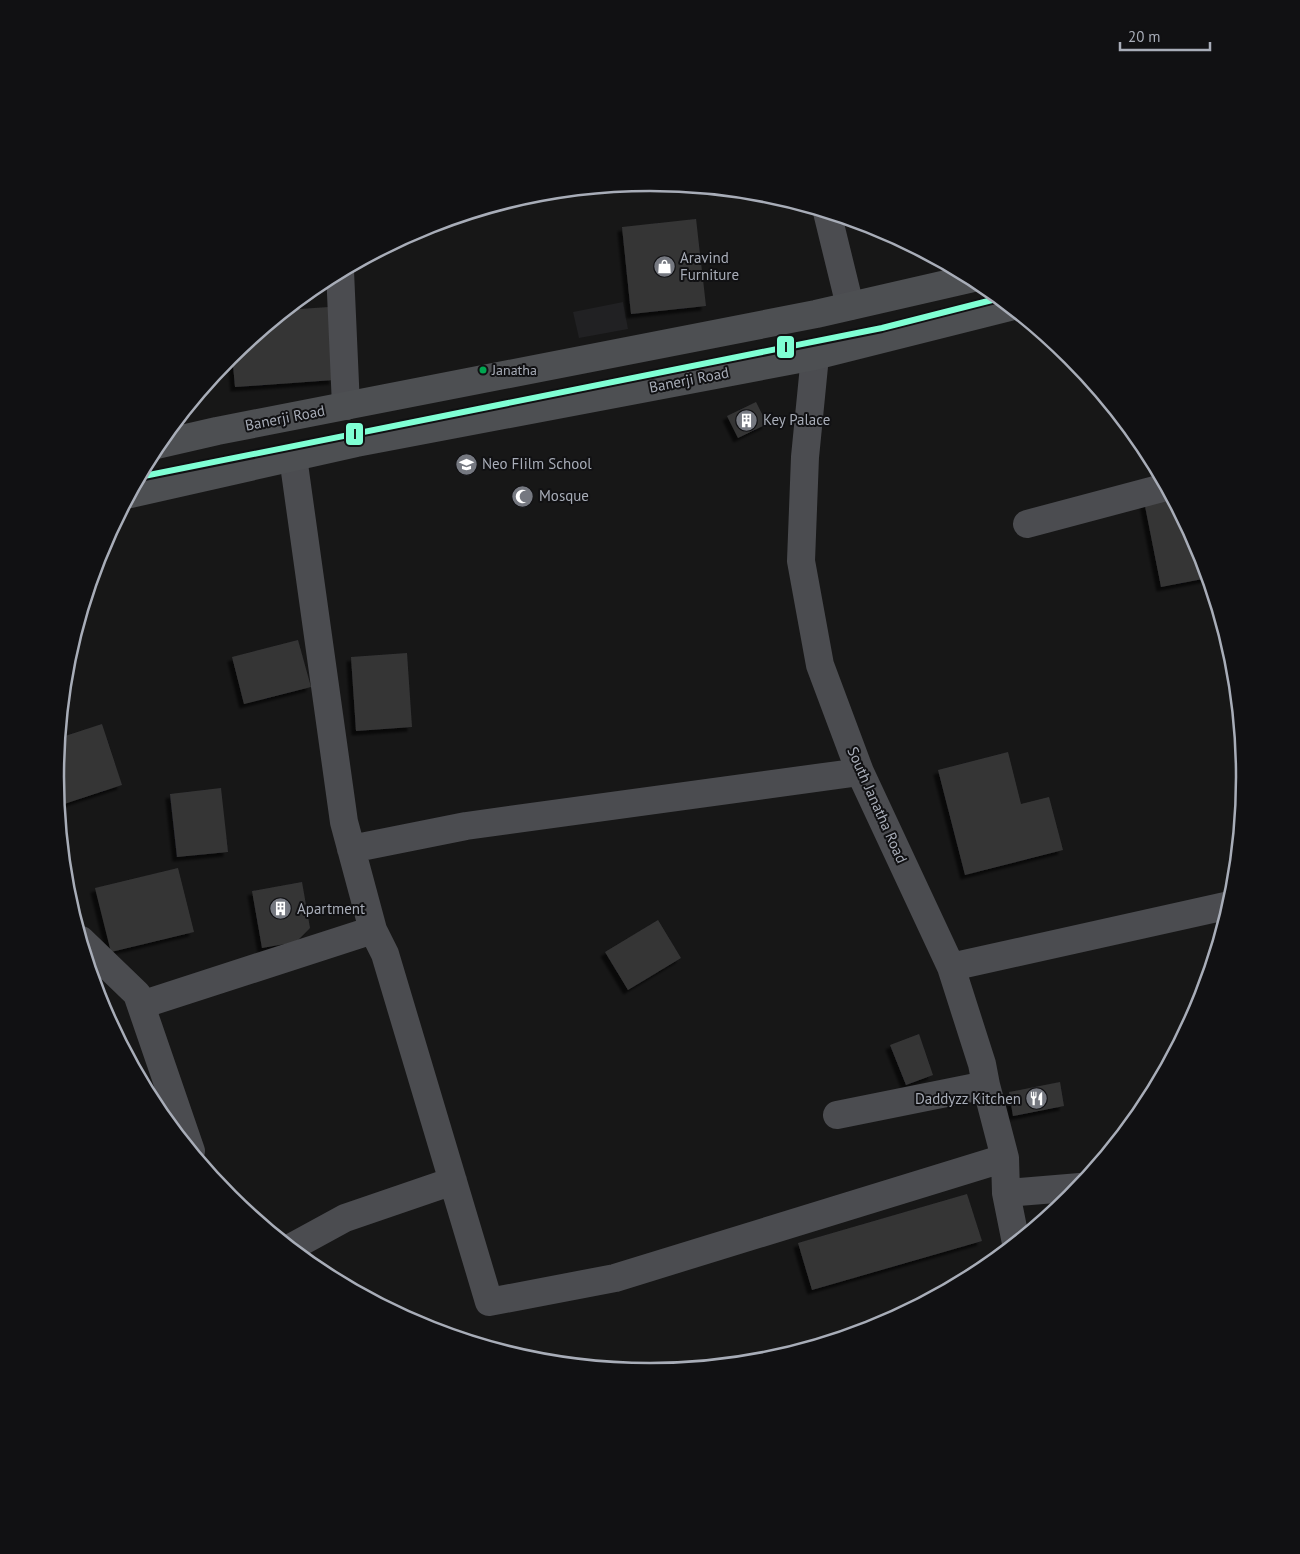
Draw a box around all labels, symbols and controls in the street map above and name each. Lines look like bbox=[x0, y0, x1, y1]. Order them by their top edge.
scale bar bbox=[1120, 20, 1210, 52]
text: 20 m bbox=[1128, 27, 1161, 46]
place label: Aravind Furniture bbox=[680, 248, 739, 284]
shop icon: Aravind Furniture bbox=[652, 255, 676, 279]
line badge: I bbox=[776, 335, 795, 359]
text: I bbox=[784, 338, 788, 356]
place label: Janatha bbox=[491, 361, 537, 379]
street label: Banerji Road bbox=[647, 362, 730, 397]
marker: Janatha bbox=[478, 365, 488, 375]
street label: Banerji Road bbox=[243, 400, 326, 435]
building icon: Key Palace bbox=[735, 408, 759, 432]
place label: Key Palace bbox=[763, 410, 830, 429]
line badge: I bbox=[345, 422, 364, 446]
text: I bbox=[353, 425, 357, 443]
school or university icon: Neo FIilm School bbox=[454, 452, 478, 476]
place label: Neo FIilm School bbox=[482, 454, 592, 473]
mosque icon: Mosque bbox=[511, 484, 535, 508]
place label: Mosque bbox=[539, 486, 589, 505]
street label: South Janatha Road bbox=[843, 744, 912, 866]
building icon: Apartment bbox=[269, 897, 293, 921]
place label: Apartment bbox=[297, 899, 365, 918]
restaurant icon: Daddyzz Kitchen bbox=[1025, 1087, 1049, 1111]
place label: Daddyzz Kitchen bbox=[915, 1089, 1021, 1108]

